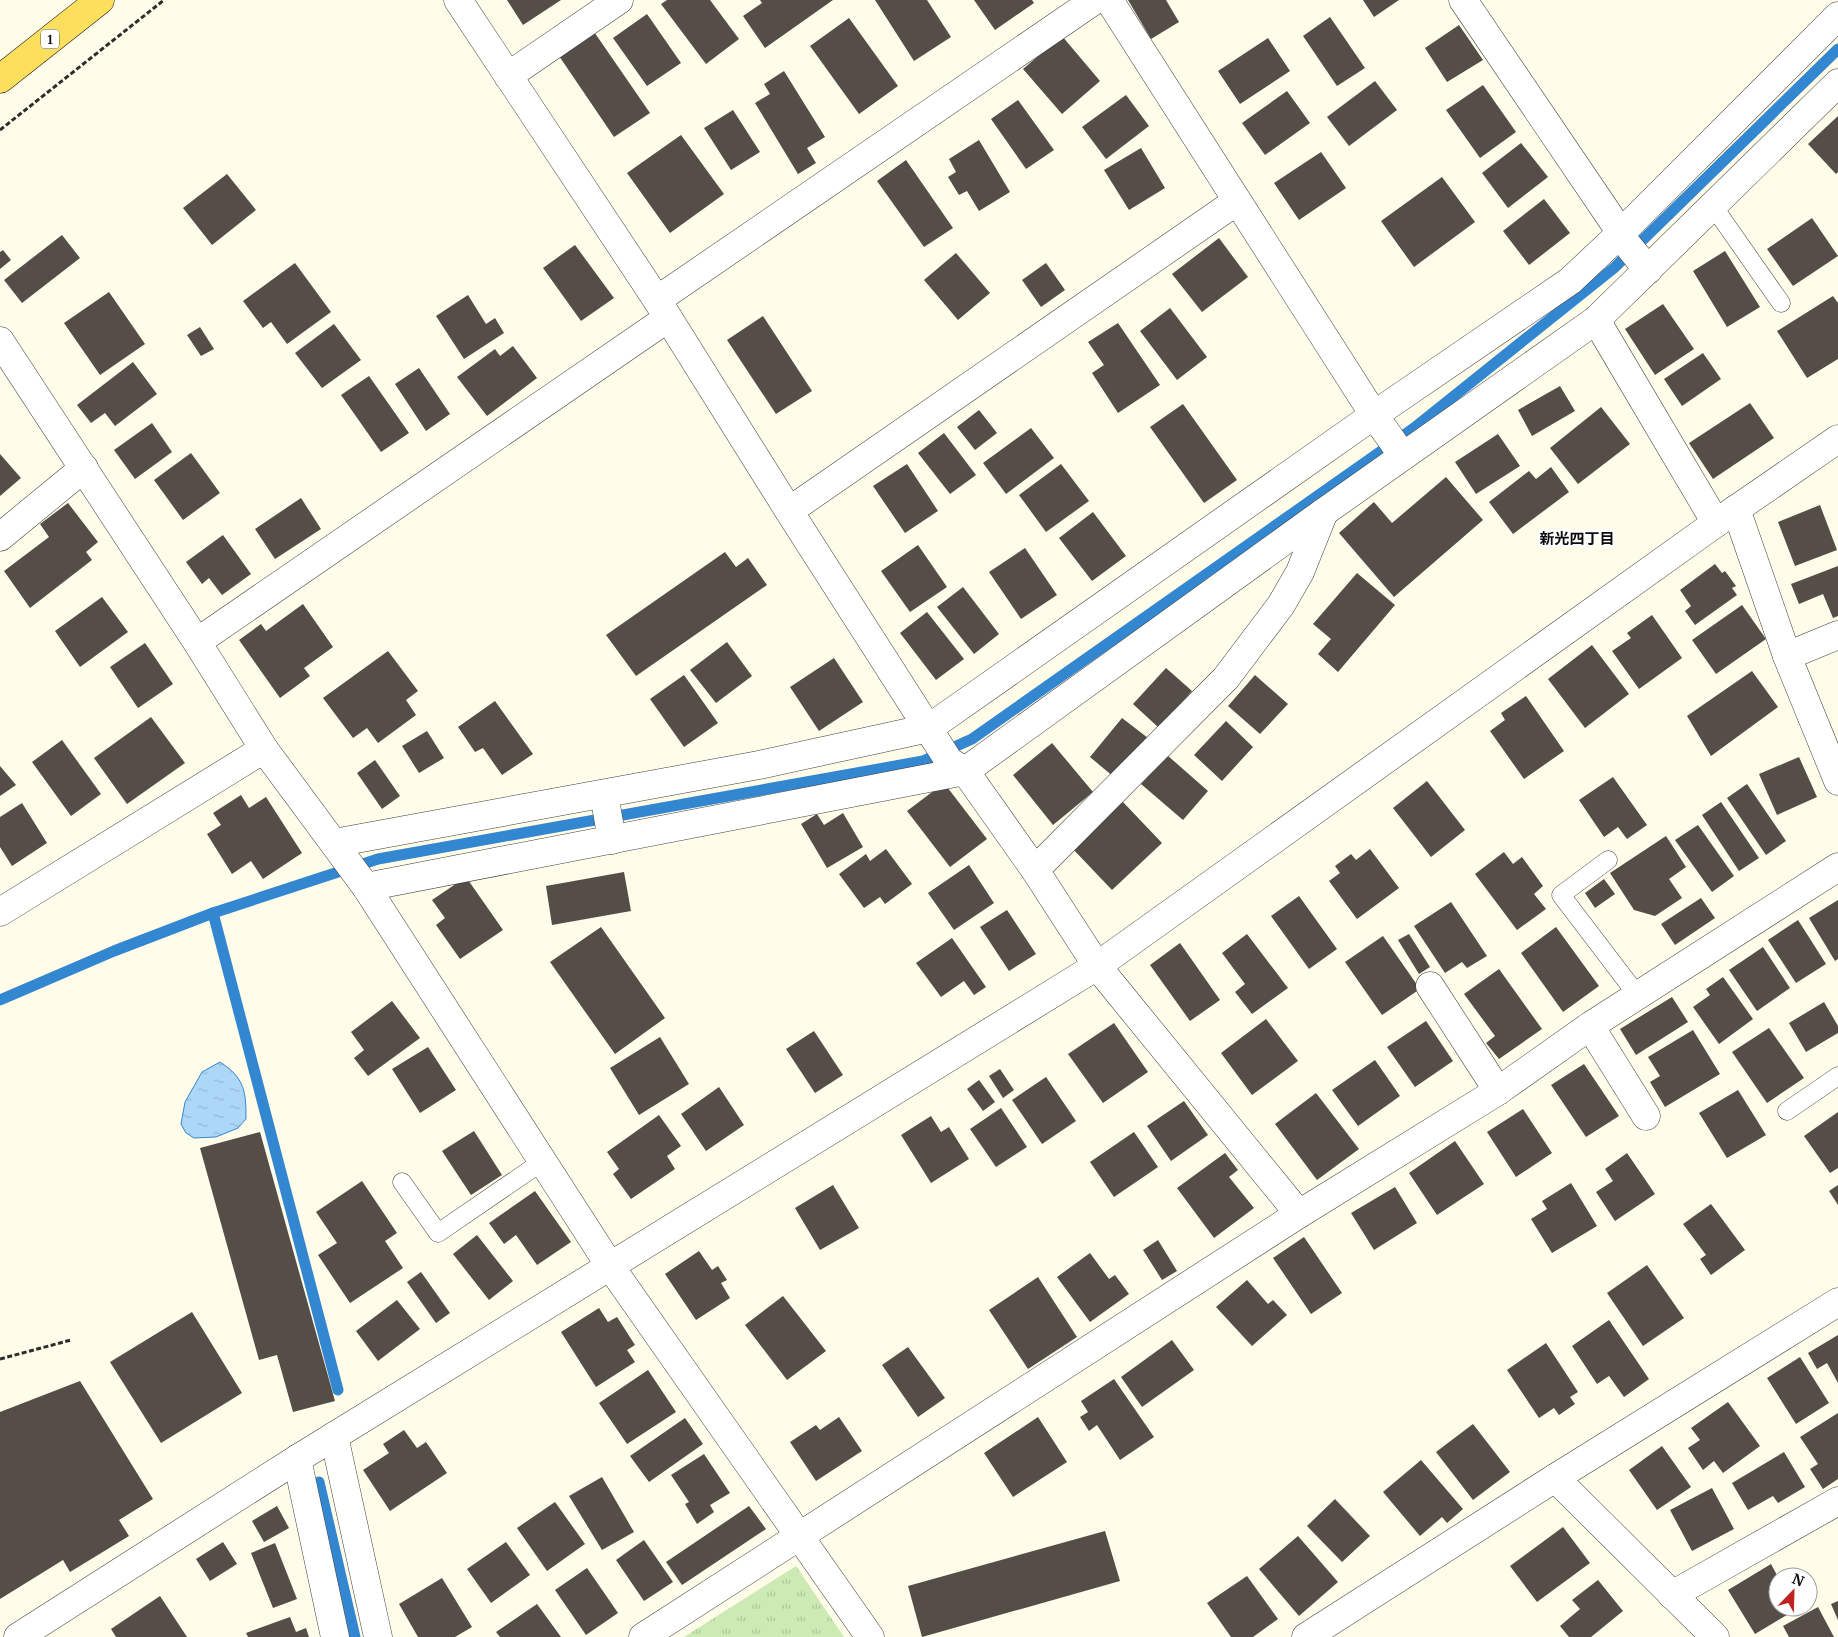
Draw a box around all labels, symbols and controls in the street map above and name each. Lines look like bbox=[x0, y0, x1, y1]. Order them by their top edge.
road number: 1 bbox=[41, 30, 59, 48]
district label: 新光四丁目 bbox=[1539, 529, 1615, 548]
north arrow bbox=[1768, 1567, 1818, 1617]
text: N bbox=[1789, 1570, 1807, 1590]

